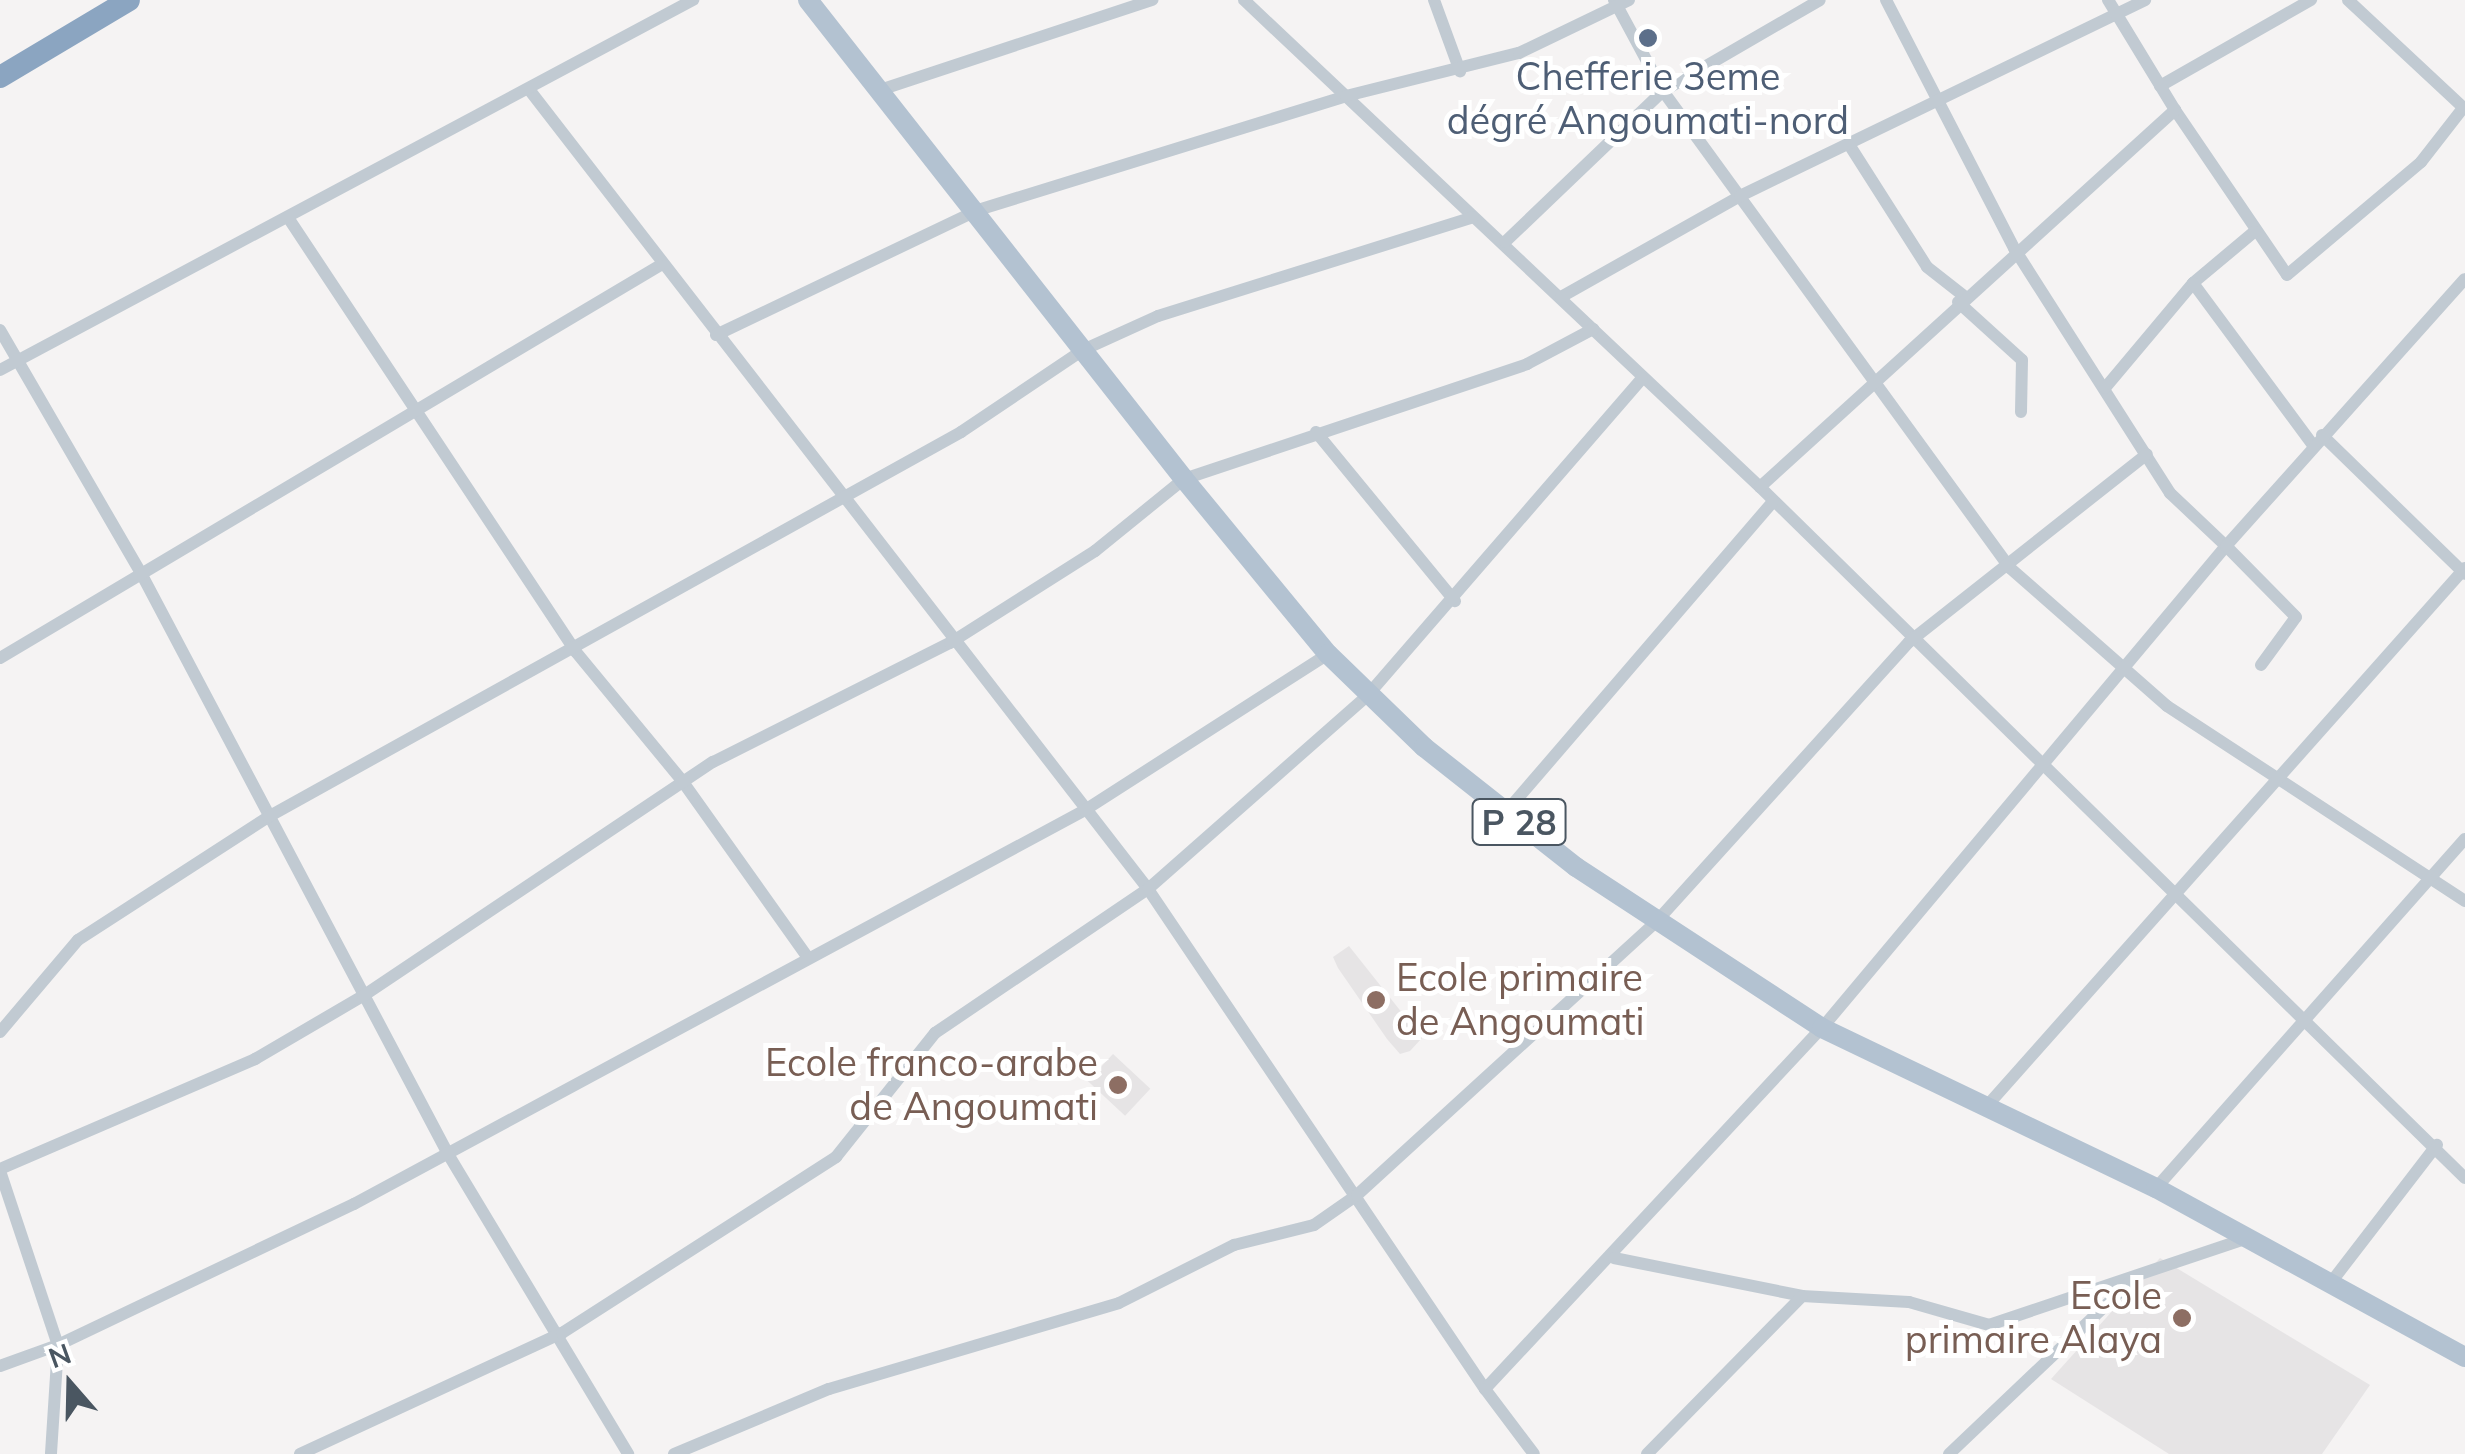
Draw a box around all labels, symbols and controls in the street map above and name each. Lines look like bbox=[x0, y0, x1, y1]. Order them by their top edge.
marker: Chefferie 3eme dégré Angoumati-nord bbox=[1637, 27, 1659, 49]
place label: Chefferie 3eme dégré Angoumati-nord bbox=[1447, 54, 1849, 143]
road number: P 28 bbox=[1472, 792, 1566, 852]
place label: Ecole primaire de Angoumati bbox=[1396, 955, 1645, 1044]
marker: Ecole primaire de Angoumati bbox=[1365, 989, 1387, 1011]
place label: Ecole franco-arabe de Angoumati bbox=[765, 1040, 1098, 1130]
marker: Ecole franco-arabe de Angoumati bbox=[1107, 1074, 1129, 1096]
place label: Ecole primaire Alaya bbox=[1905, 1273, 2162, 1362]
marker: Ecole primaire Alaya bbox=[2171, 1307, 2193, 1329]
north arrow bbox=[20, 1334, 120, 1434]
text: N bbox=[44, 1335, 75, 1375]

